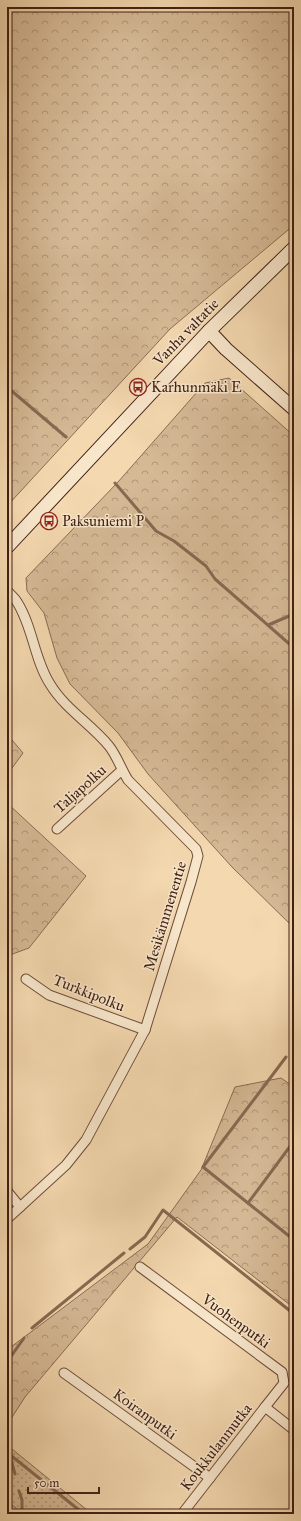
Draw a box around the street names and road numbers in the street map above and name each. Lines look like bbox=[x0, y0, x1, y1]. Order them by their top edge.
street label: Vanha valtatie bbox=[149, 295, 222, 370]
street label: Taljapolku bbox=[50, 761, 110, 817]
street label: Mesikämmenentie bbox=[140, 859, 190, 973]
street label: Turkkipolku bbox=[51, 970, 127, 1016]
street label: Vuohenputki bbox=[197, 1290, 274, 1352]
street label: Koiranputki bbox=[110, 1385, 180, 1443]
street label: Koukkulanmutka bbox=[176, 1399, 256, 1494]

